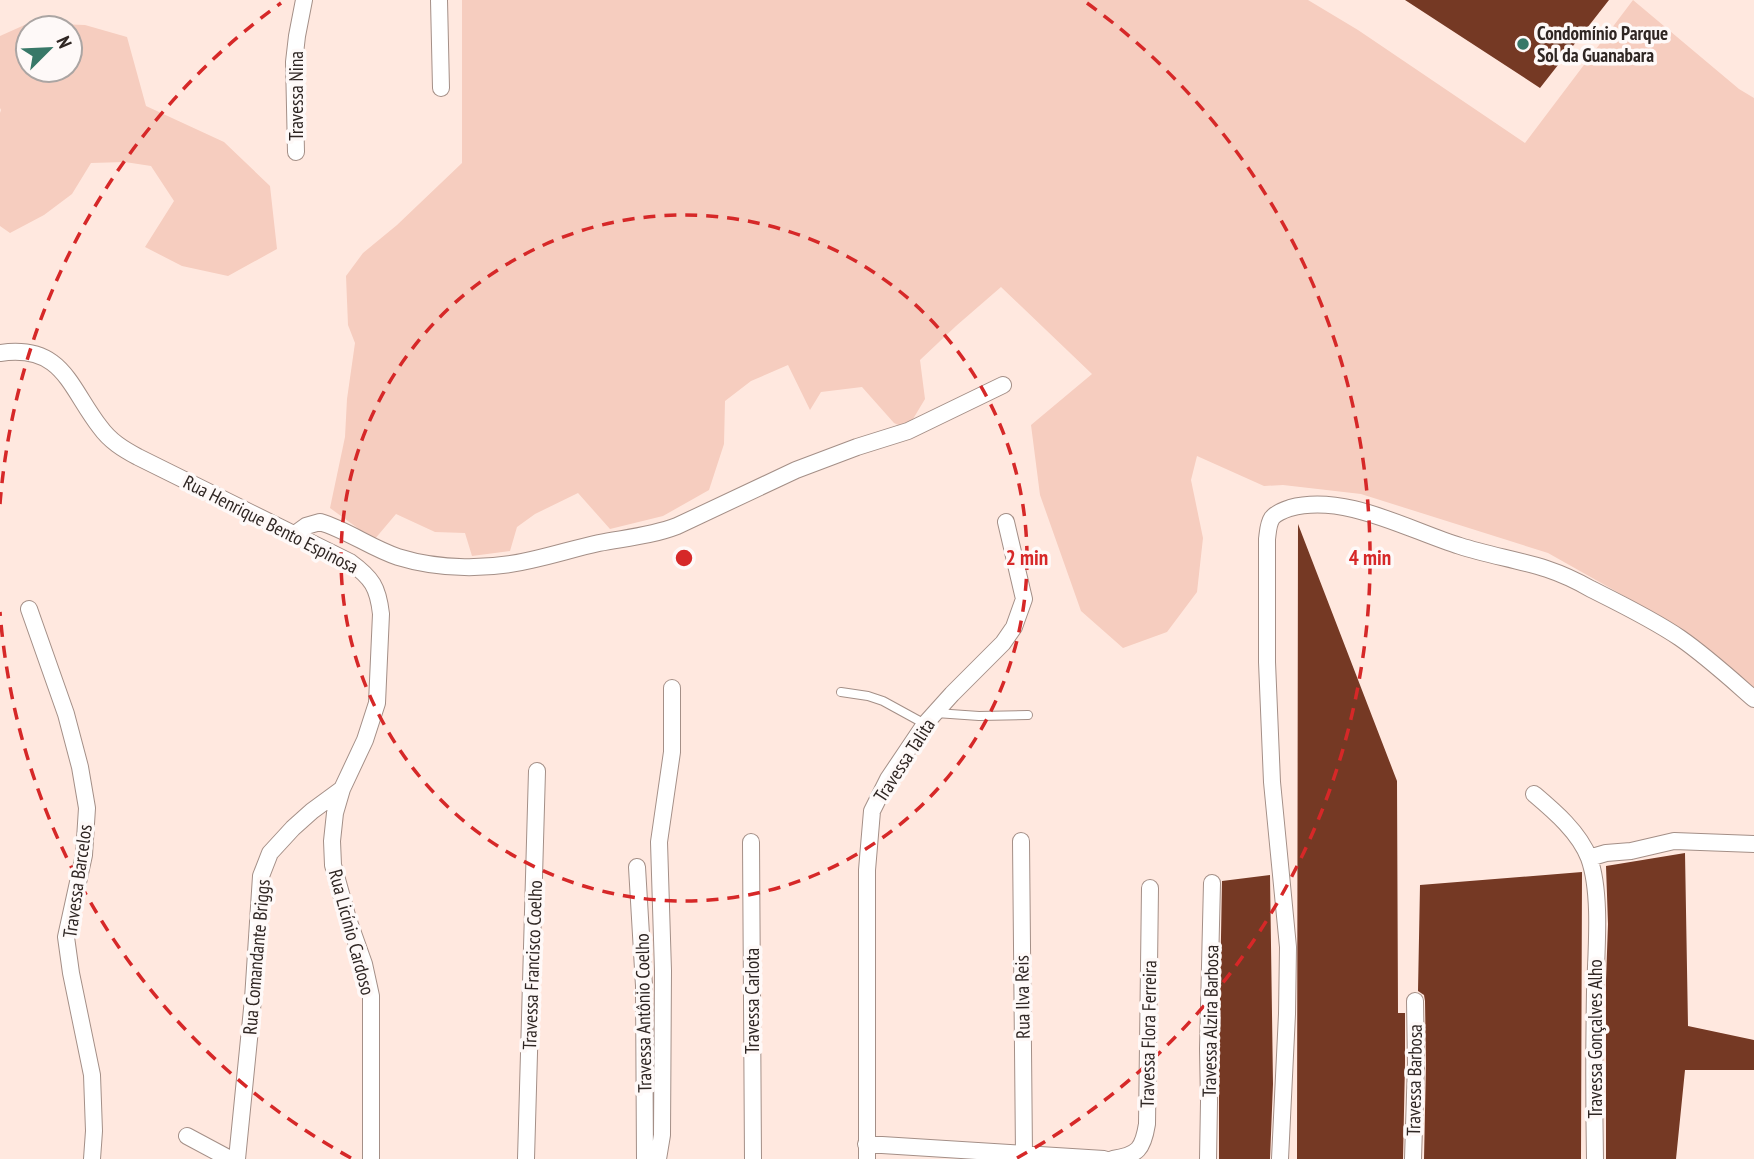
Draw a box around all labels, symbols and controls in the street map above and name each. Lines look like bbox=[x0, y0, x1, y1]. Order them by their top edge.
north arrow bbox=[14, 14, 84, 84]
place label: Condomínio Parque Sol da Guanabara bbox=[1537, 21, 1668, 67]
text: N bbox=[51, 33, 78, 52]
marker: Condomínio Parque Sol da Guanabara bbox=[1515, 36, 1531, 52]
street label: Travessa Nina bbox=[284, 51, 308, 141]
street label: Rua Henrique Bento Espinosa bbox=[180, 469, 362, 579]
text: 2 min bbox=[1006, 544, 1048, 571]
text: 4 min bbox=[1349, 544, 1391, 571]
centre of rings bbox=[672, 546, 696, 570]
street label: Travessa Talita bbox=[868, 714, 940, 806]
street label: Travessa Barcelos bbox=[57, 823, 97, 939]
street label: Rua Licínio Cardoso bbox=[324, 867, 380, 997]
street label: Rua Comandante Briggs bbox=[237, 878, 275, 1036]
street label: Travessa Francisco Coelho bbox=[517, 880, 547, 1050]
street label: Travessa Antônio Coelho bbox=[630, 933, 656, 1093]
street label: Travessa Alzira Barbosa bbox=[1197, 945, 1223, 1097]
street label: Travessa Carlota bbox=[740, 948, 764, 1054]
street label: Rua Ilva Reis bbox=[1009, 955, 1035, 1039]
street label: Travessa Gonçalves Alho bbox=[1583, 959, 1607, 1119]
street label: Travessa Flora Ferreira bbox=[1135, 960, 1161, 1108]
street label: Travessa Barbosa bbox=[1401, 1024, 1427, 1136]

